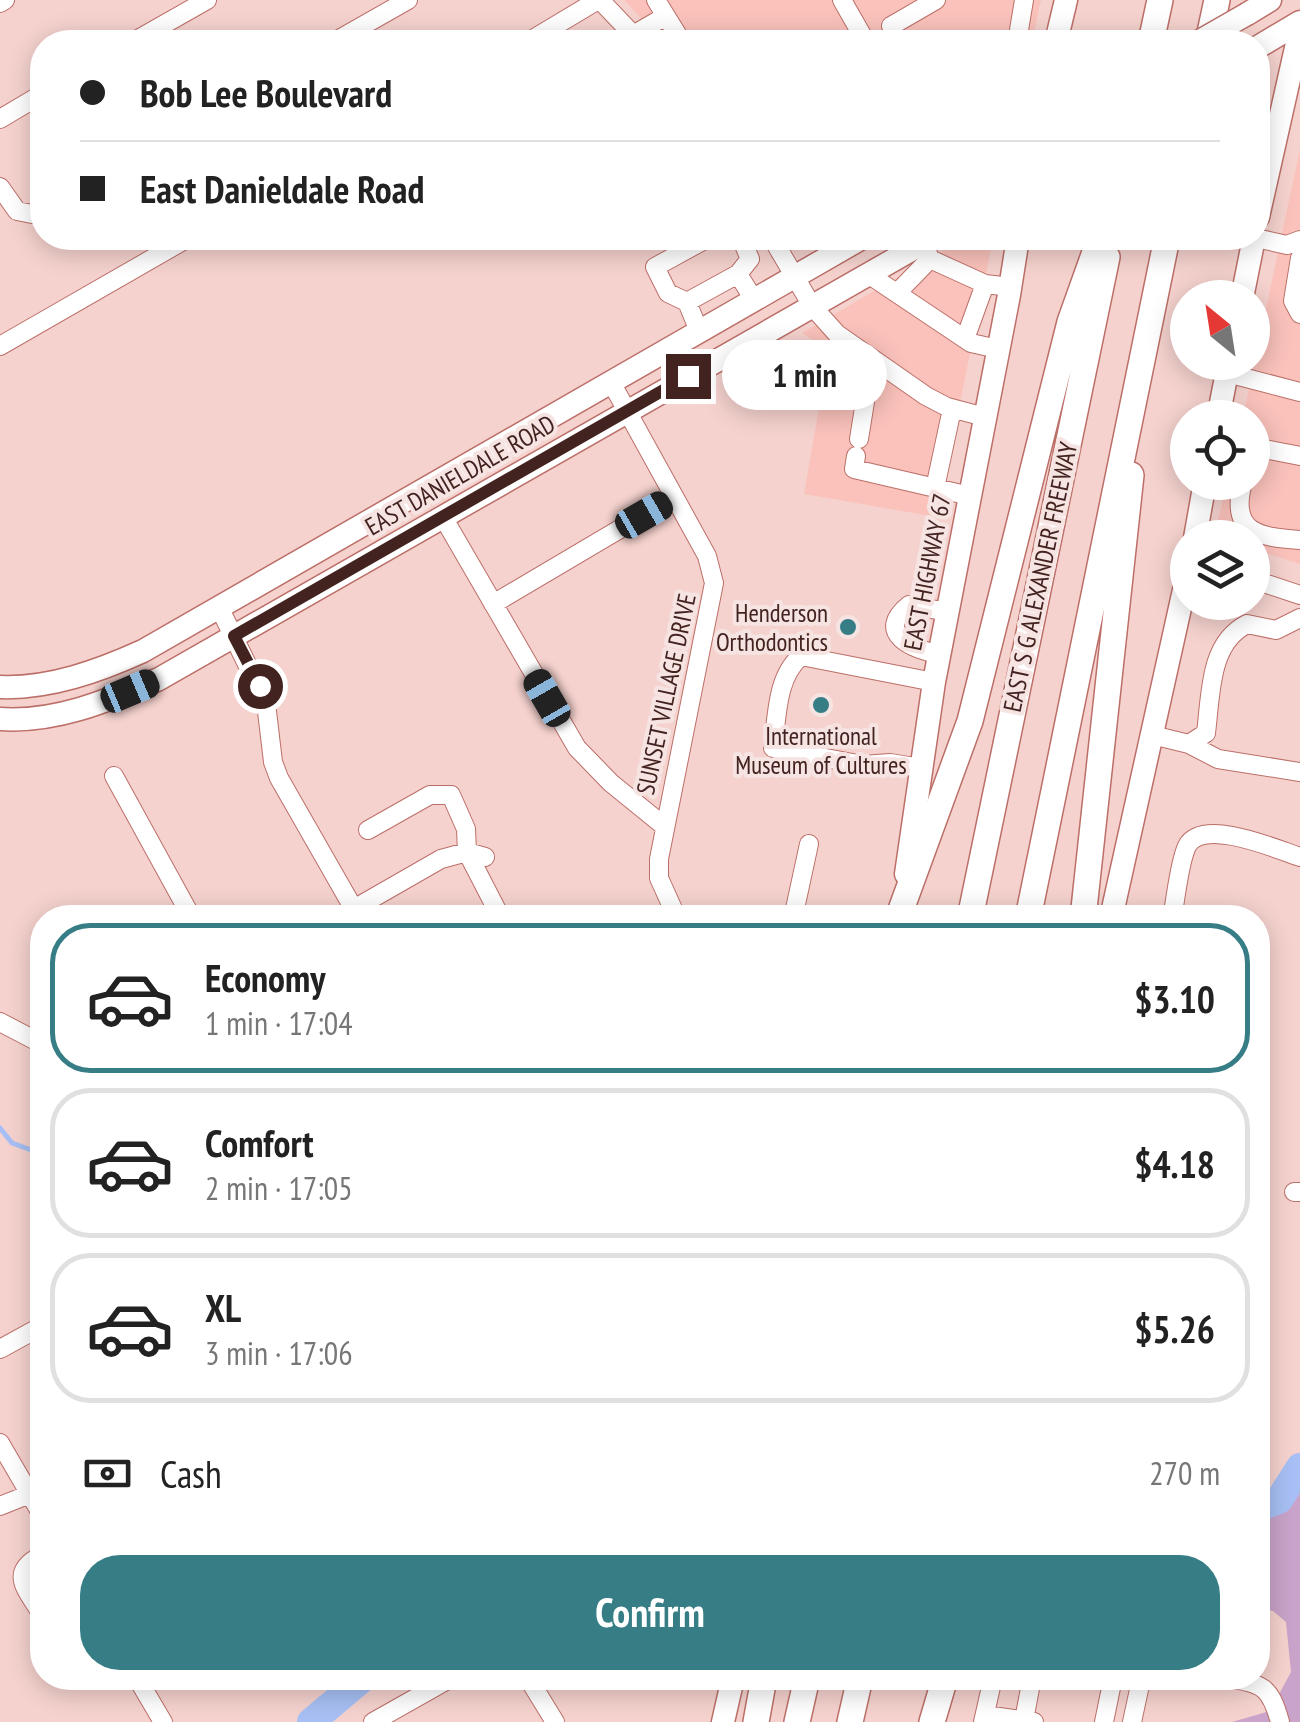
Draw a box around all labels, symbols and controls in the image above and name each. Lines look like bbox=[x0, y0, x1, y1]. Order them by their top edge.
text: Bob Lee Boulevard bbox=[140, 68, 392, 117]
text: East Danieldale Road bbox=[140, 164, 424, 213]
north arrow bbox=[1170, 280, 1270, 380]
map controls bbox=[1170, 280, 1270, 620]
callout: 1 min bbox=[723, 341, 888, 411]
route end bbox=[666, 354, 711, 399]
text: 1 min bbox=[772, 354, 837, 396]
button: locate bbox=[1170, 400, 1270, 500]
street label: EAST DANIELDALE ROAD bbox=[359, 408, 561, 542]
street label: EAST S G ALEXANDER FREEWAY bbox=[996, 439, 1084, 715]
car bbox=[611, 487, 677, 543]
street label: EAST HIGHWAY 67 bbox=[896, 491, 958, 653]
button: layers bbox=[1170, 520, 1270, 620]
street label: SUNSET VILLAGE DRIVE bbox=[629, 590, 703, 798]
place label: Henderson Orthodontics bbox=[716, 597, 828, 658]
marker: Henderson Orthodontics bbox=[837, 616, 859, 638]
route start bbox=[238, 664, 283, 709]
car bbox=[97, 665, 163, 717]
car bbox=[519, 665, 575, 731]
marker: International Museum of Cultures bbox=[810, 694, 832, 716]
place label: International Museum of Cultures bbox=[735, 720, 907, 781]
icon: car bbox=[85, 953, 175, 1043]
text: Economy bbox=[205, 953, 325, 1002]
text: $3.10 bbox=[1134, 974, 1215, 1023]
text: 1 min · 17:04 bbox=[205, 1002, 353, 1044]
icon: car bbox=[85, 1118, 175, 1208]
text: Comfort bbox=[205, 1118, 314, 1167]
text: $4.18 bbox=[1134, 1139, 1215, 1188]
text: 2 min · 17:05 bbox=[205, 1167, 353, 1209]
icon: car bbox=[85, 1283, 175, 1373]
text: XL bbox=[205, 1283, 241, 1332]
text: $5.26 bbox=[1134, 1304, 1215, 1353]
text: 3 min · 17:06 bbox=[205, 1332, 353, 1374]
icon: cash bbox=[80, 1446, 135, 1501]
text: Cash bbox=[160, 1449, 222, 1498]
text: 270 m bbox=[1149, 1452, 1220, 1494]
button: Confirm bbox=[80, 1555, 1220, 1670]

